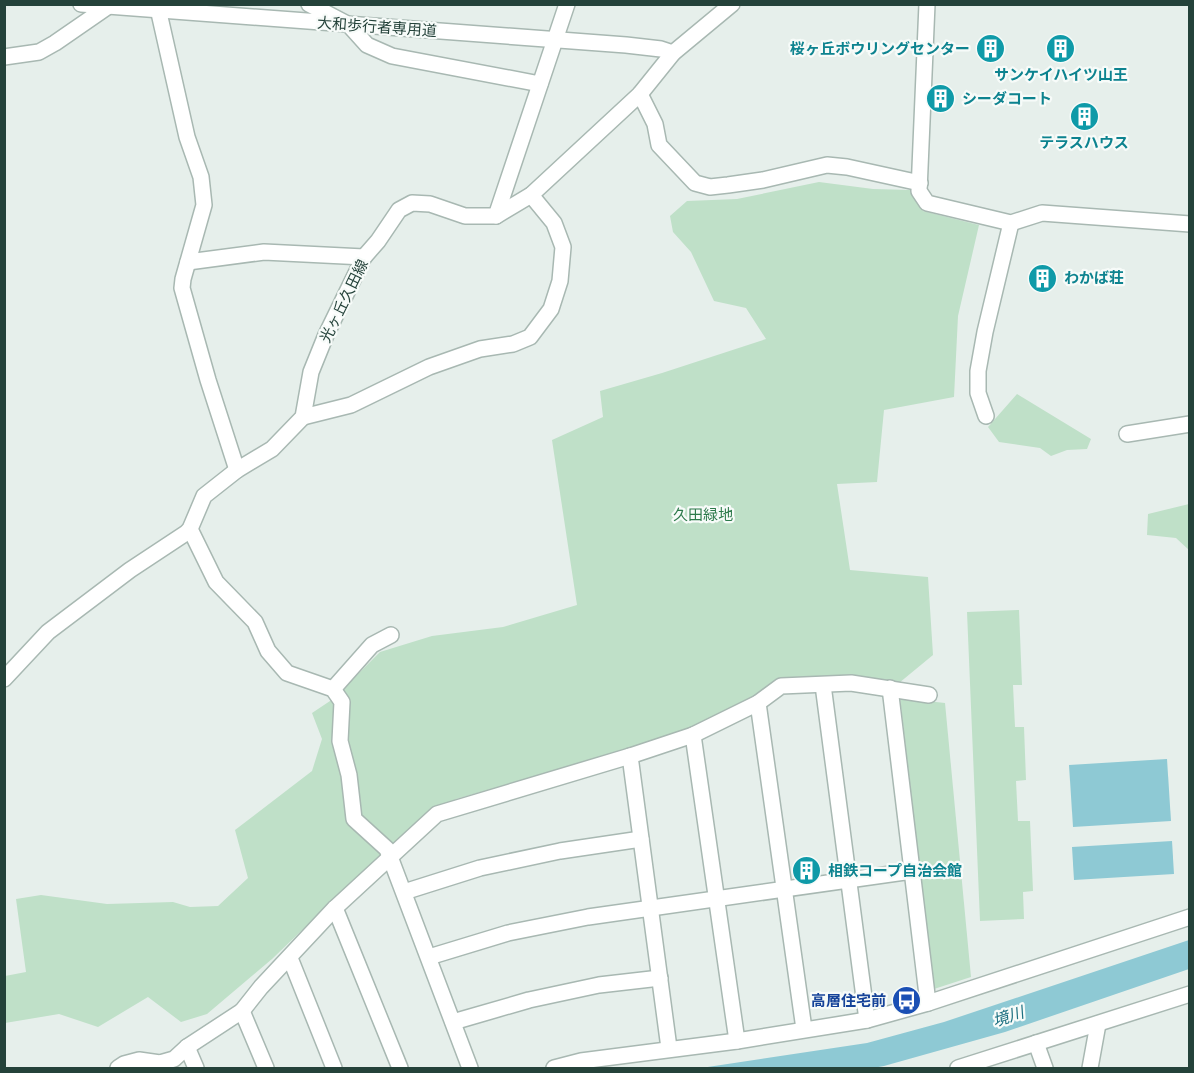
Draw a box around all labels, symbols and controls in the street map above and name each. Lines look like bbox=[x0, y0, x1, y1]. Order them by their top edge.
street label: 大和歩行者専用道 bbox=[317, 14, 437, 40]
building icon: サンケイハイツ山王 bbox=[1045, 32, 1077, 64]
building icon: 桜ヶ丘ボウリングセンター bbox=[975, 33, 1007, 65]
place label: 桜ヶ丘ボウリングセンター bbox=[790, 40, 970, 58]
place label: サンケイハイツ山王 bbox=[994, 66, 1128, 84]
building icon: シーダコート bbox=[925, 83, 957, 115]
place label: シーダコート bbox=[962, 90, 1052, 108]
building icon: テラスハウス bbox=[1068, 100, 1100, 132]
place label: テラスハウス bbox=[1039, 134, 1129, 152]
street label: 光ヶ丘久田線 bbox=[316, 257, 372, 345]
building icon: わかば荘 bbox=[1027, 262, 1059, 294]
place label: わかば荘 bbox=[1064, 269, 1124, 287]
park label: 久田緑地 bbox=[673, 506, 733, 524]
building icon: 相鉄コープ自治会館 bbox=[791, 855, 823, 887]
place label: 相鉄コープ自治会館 bbox=[828, 862, 962, 880]
bus stop icon: 高層住宅前 bbox=[891, 985, 923, 1017]
place label: 高層住宅前 bbox=[811, 992, 886, 1010]
water label: 境川 bbox=[990, 1002, 1028, 1030]

